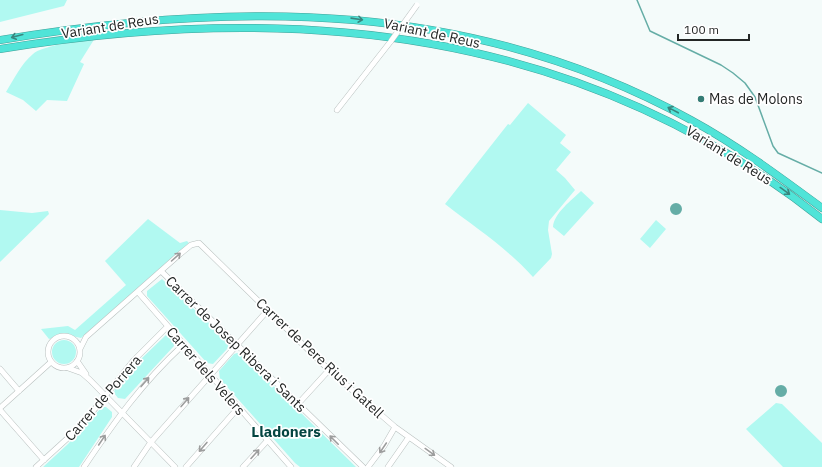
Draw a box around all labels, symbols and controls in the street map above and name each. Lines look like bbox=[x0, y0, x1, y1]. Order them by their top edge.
street label: Variant de Reus bbox=[60, 9, 160, 43]
street label: Variant de Reus bbox=[382, 14, 482, 52]
one-way arrow bbox=[350, 15, 363, 23]
scale bar bbox=[678, 16, 749, 42]
text: 100 m bbox=[684, 22, 719, 37]
one-way arrow bbox=[11, 33, 24, 40]
place label: Mas de Molons bbox=[709, 90, 803, 108]
marker: Mas de Molons bbox=[696, 94, 706, 104]
one-way arrow bbox=[667, 106, 679, 113]
street label: Variant de Reus bbox=[683, 121, 776, 189]
one-way arrow bbox=[779, 187, 790, 195]
one-way arrow bbox=[171, 253, 181, 262]
street label: Carrer de Josep Ribera i Sants bbox=[162, 272, 310, 416]
street label: Carrer de Pere Rius i Gatell bbox=[252, 294, 388, 422]
street label: Carrer dels Velers bbox=[163, 323, 249, 419]
street label: Carrer de Porrera bbox=[61, 351, 146, 445]
one-way arrow bbox=[141, 377, 150, 387]
one-way arrow bbox=[181, 397, 190, 408]
district label: Lladoners bbox=[251, 422, 321, 441]
one-way arrow bbox=[98, 434, 106, 445]
one-way arrow bbox=[329, 435, 339, 445]
one-way arrow bbox=[199, 442, 208, 453]
one-way arrow bbox=[379, 442, 387, 453]
one-way arrow bbox=[424, 448, 435, 456]
one-way arrow bbox=[250, 449, 260, 459]

